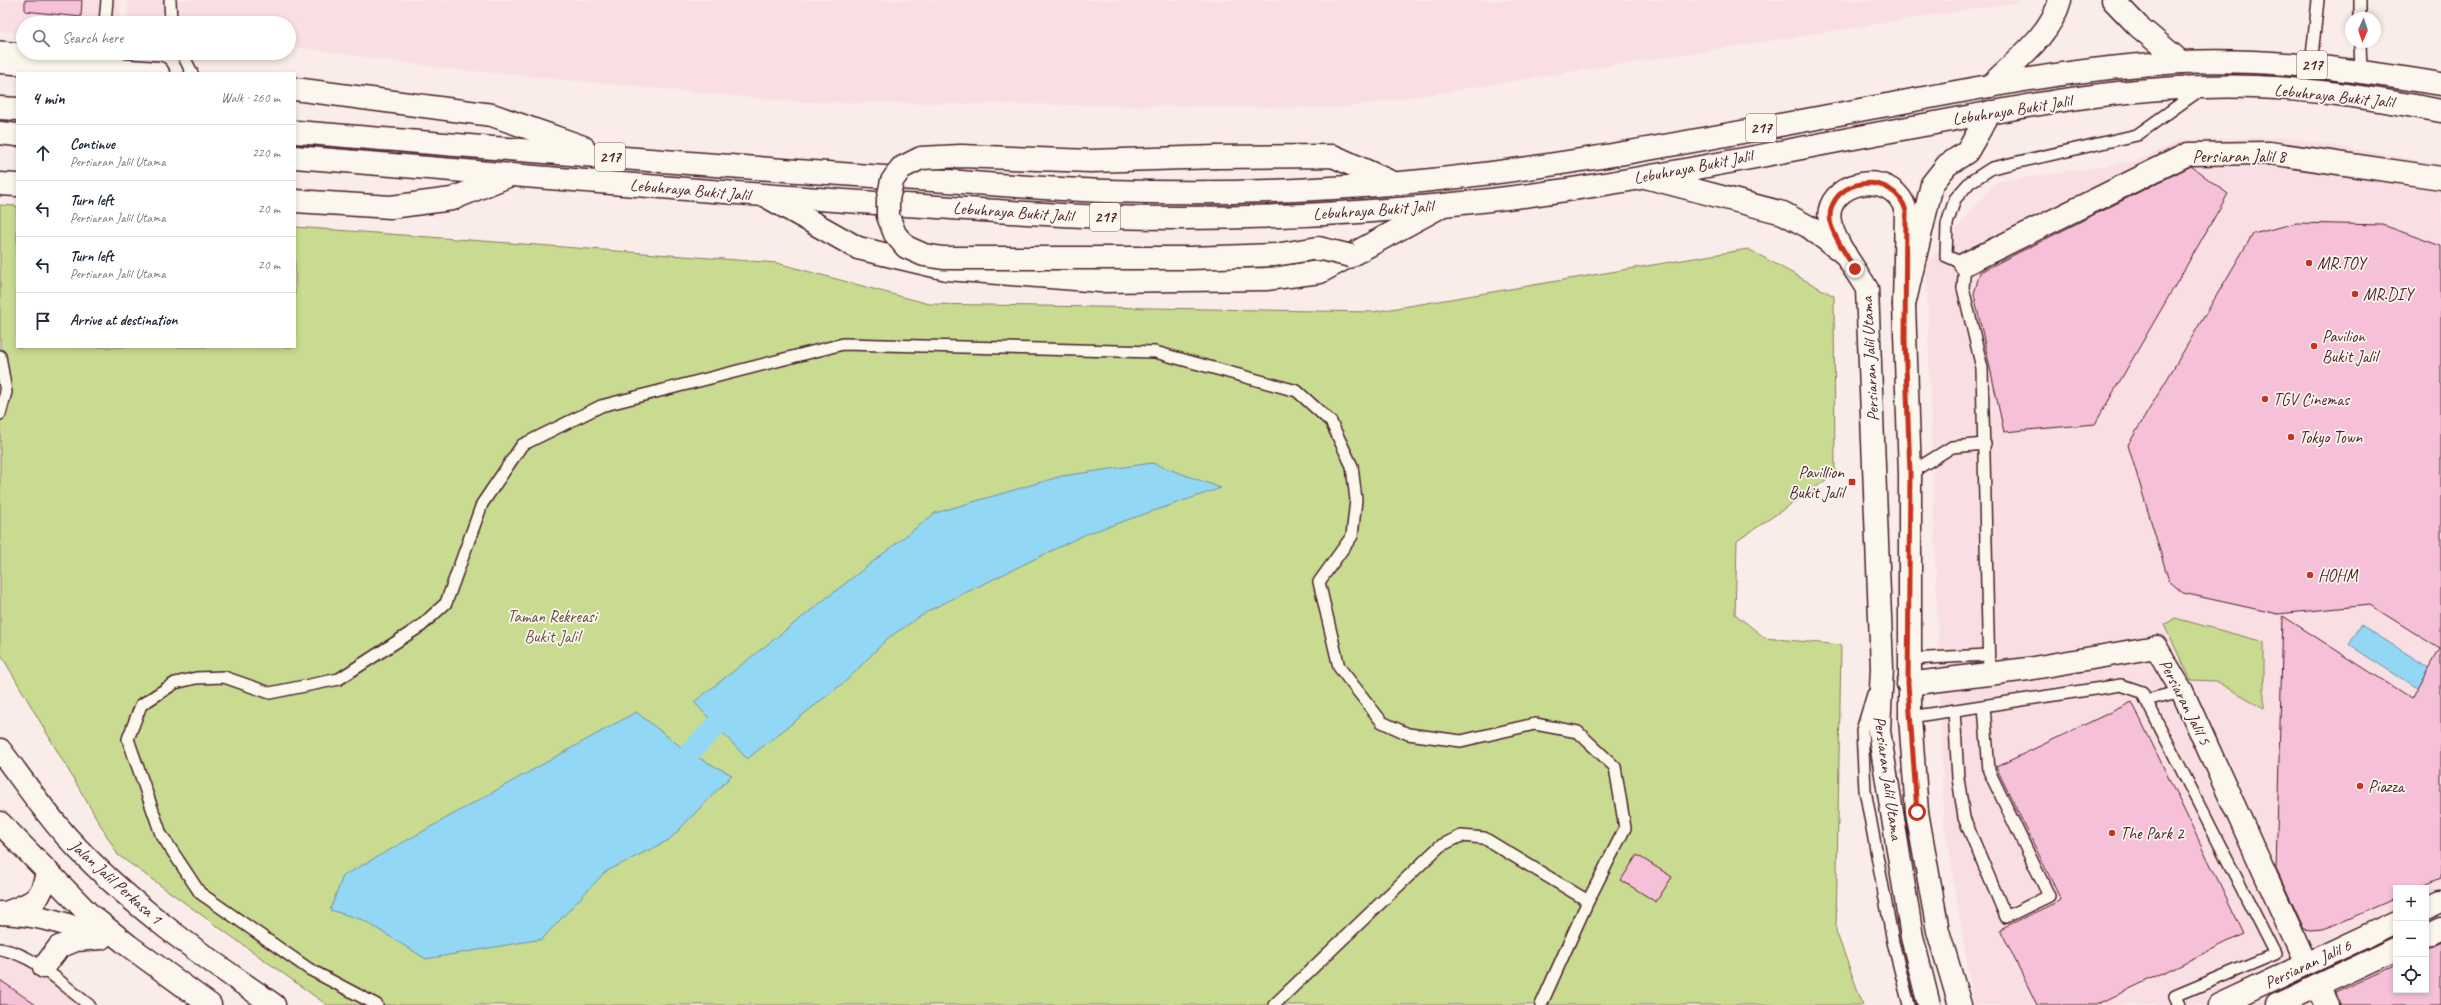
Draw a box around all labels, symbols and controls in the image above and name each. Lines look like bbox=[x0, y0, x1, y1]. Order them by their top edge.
north arrow bbox=[2345, 12, 2381, 48]
search box bbox=[16, 16, 296, 60]
icon: search bbox=[30, 27, 52, 49]
text: Search here bbox=[62, 29, 123, 48]
road number: 217 bbox=[2297, 51, 2327, 79]
street label: Lebuhraya Bukit Jalil bbox=[2273, 79, 2398, 113]
text: 4 min bbox=[32, 88, 65, 109]
text: Walk · 260 m bbox=[221, 90, 280, 106]
street label: Lebuhraya Bukit Jalil bbox=[1951, 90, 2076, 130]
road number: 217 bbox=[1746, 114, 1776, 142]
text: Continue bbox=[70, 135, 115, 154]
icon: ahead bbox=[32, 142, 54, 164]
road number: 217 bbox=[595, 143, 625, 171]
text: 220 m bbox=[252, 145, 280, 161]
street label: Lebuhraya Bukit Jalil bbox=[1632, 145, 1757, 189]
street label: Persiaran Jalil 8 bbox=[2192, 146, 2288, 167]
text: Persiaran Jalil Utama bbox=[70, 154, 165, 170]
street label: Lebuhraya Bukit Jalil bbox=[629, 174, 754, 206]
text: Turn left bbox=[70, 191, 113, 210]
street label: Lebuhraya Bukit Jalil bbox=[1312, 195, 1437, 225]
street label: Lebuhraya Bukit Jalil bbox=[952, 197, 1077, 227]
icon: left bbox=[32, 198, 54, 220]
text: 20 m bbox=[258, 201, 280, 217]
road number: 217 bbox=[1090, 203, 1120, 231]
text: Persiaran Jalil Utama bbox=[70, 210, 165, 226]
text: Turn left bbox=[70, 247, 113, 266]
place label: MR.TOY bbox=[2317, 253, 2368, 274]
icon: left bbox=[32, 254, 54, 276]
text: 20 m bbox=[258, 257, 280, 273]
marker: MR.TOY bbox=[2304, 258, 2314, 268]
route end bbox=[1846, 260, 1864, 278]
text: Persiaran Jalil Utama bbox=[70, 266, 165, 282]
place label: MR.DIY bbox=[2363, 284, 2415, 305]
marker: MR.DIY bbox=[2350, 289, 2360, 299]
street label: Persiaran Jalil Utama bbox=[1856, 295, 1884, 422]
icon: arrive bbox=[32, 310, 54, 332]
text: Arrive at destination bbox=[70, 311, 177, 330]
place label: Pavilion Bukit Jalil bbox=[2322, 326, 2381, 367]
marker: Pavilion Bukit Jalil bbox=[2309, 341, 2319, 351]
place label: TGV Cinemas bbox=[2273, 389, 2351, 410]
marker: TGV Cinemas bbox=[2260, 394, 2270, 404]
place label: Tokyo Town bbox=[2299, 427, 2363, 448]
marker: Tokyo Town bbox=[2286, 432, 2296, 442]
place label: Pavillion Bukit Jalil bbox=[1788, 462, 1847, 503]
marker: Pavillion Bukit Jalil bbox=[1847, 477, 1857, 487]
place label: HOHM bbox=[2318, 565, 2359, 586]
marker: HOHM bbox=[2305, 570, 2315, 580]
park label: Taman Rekreasi Bukit Jalil bbox=[507, 606, 600, 647]
street label: Persiaran Jalil 5 bbox=[2154, 656, 2216, 749]
street label: Persiaran Jalil Utama bbox=[1869, 715, 1907, 842]
place label: Piazza bbox=[2368, 776, 2406, 797]
marker: Piazza bbox=[2355, 781, 2365, 791]
route start bbox=[1908, 803, 1926, 821]
place label: The Park 2 bbox=[2120, 823, 2185, 844]
marker: The Park 2 bbox=[2107, 828, 2117, 838]
street label: Jalan Jalil Perkasa 1 bbox=[65, 834, 167, 930]
map controls bbox=[2393, 885, 2429, 993]
button: + bbox=[2393, 885, 2429, 921]
button: − bbox=[2393, 921, 2429, 957]
street label: Persiaran Jalil 6 bbox=[2261, 934, 2356, 993]
button: locate bbox=[2393, 957, 2429, 993]

